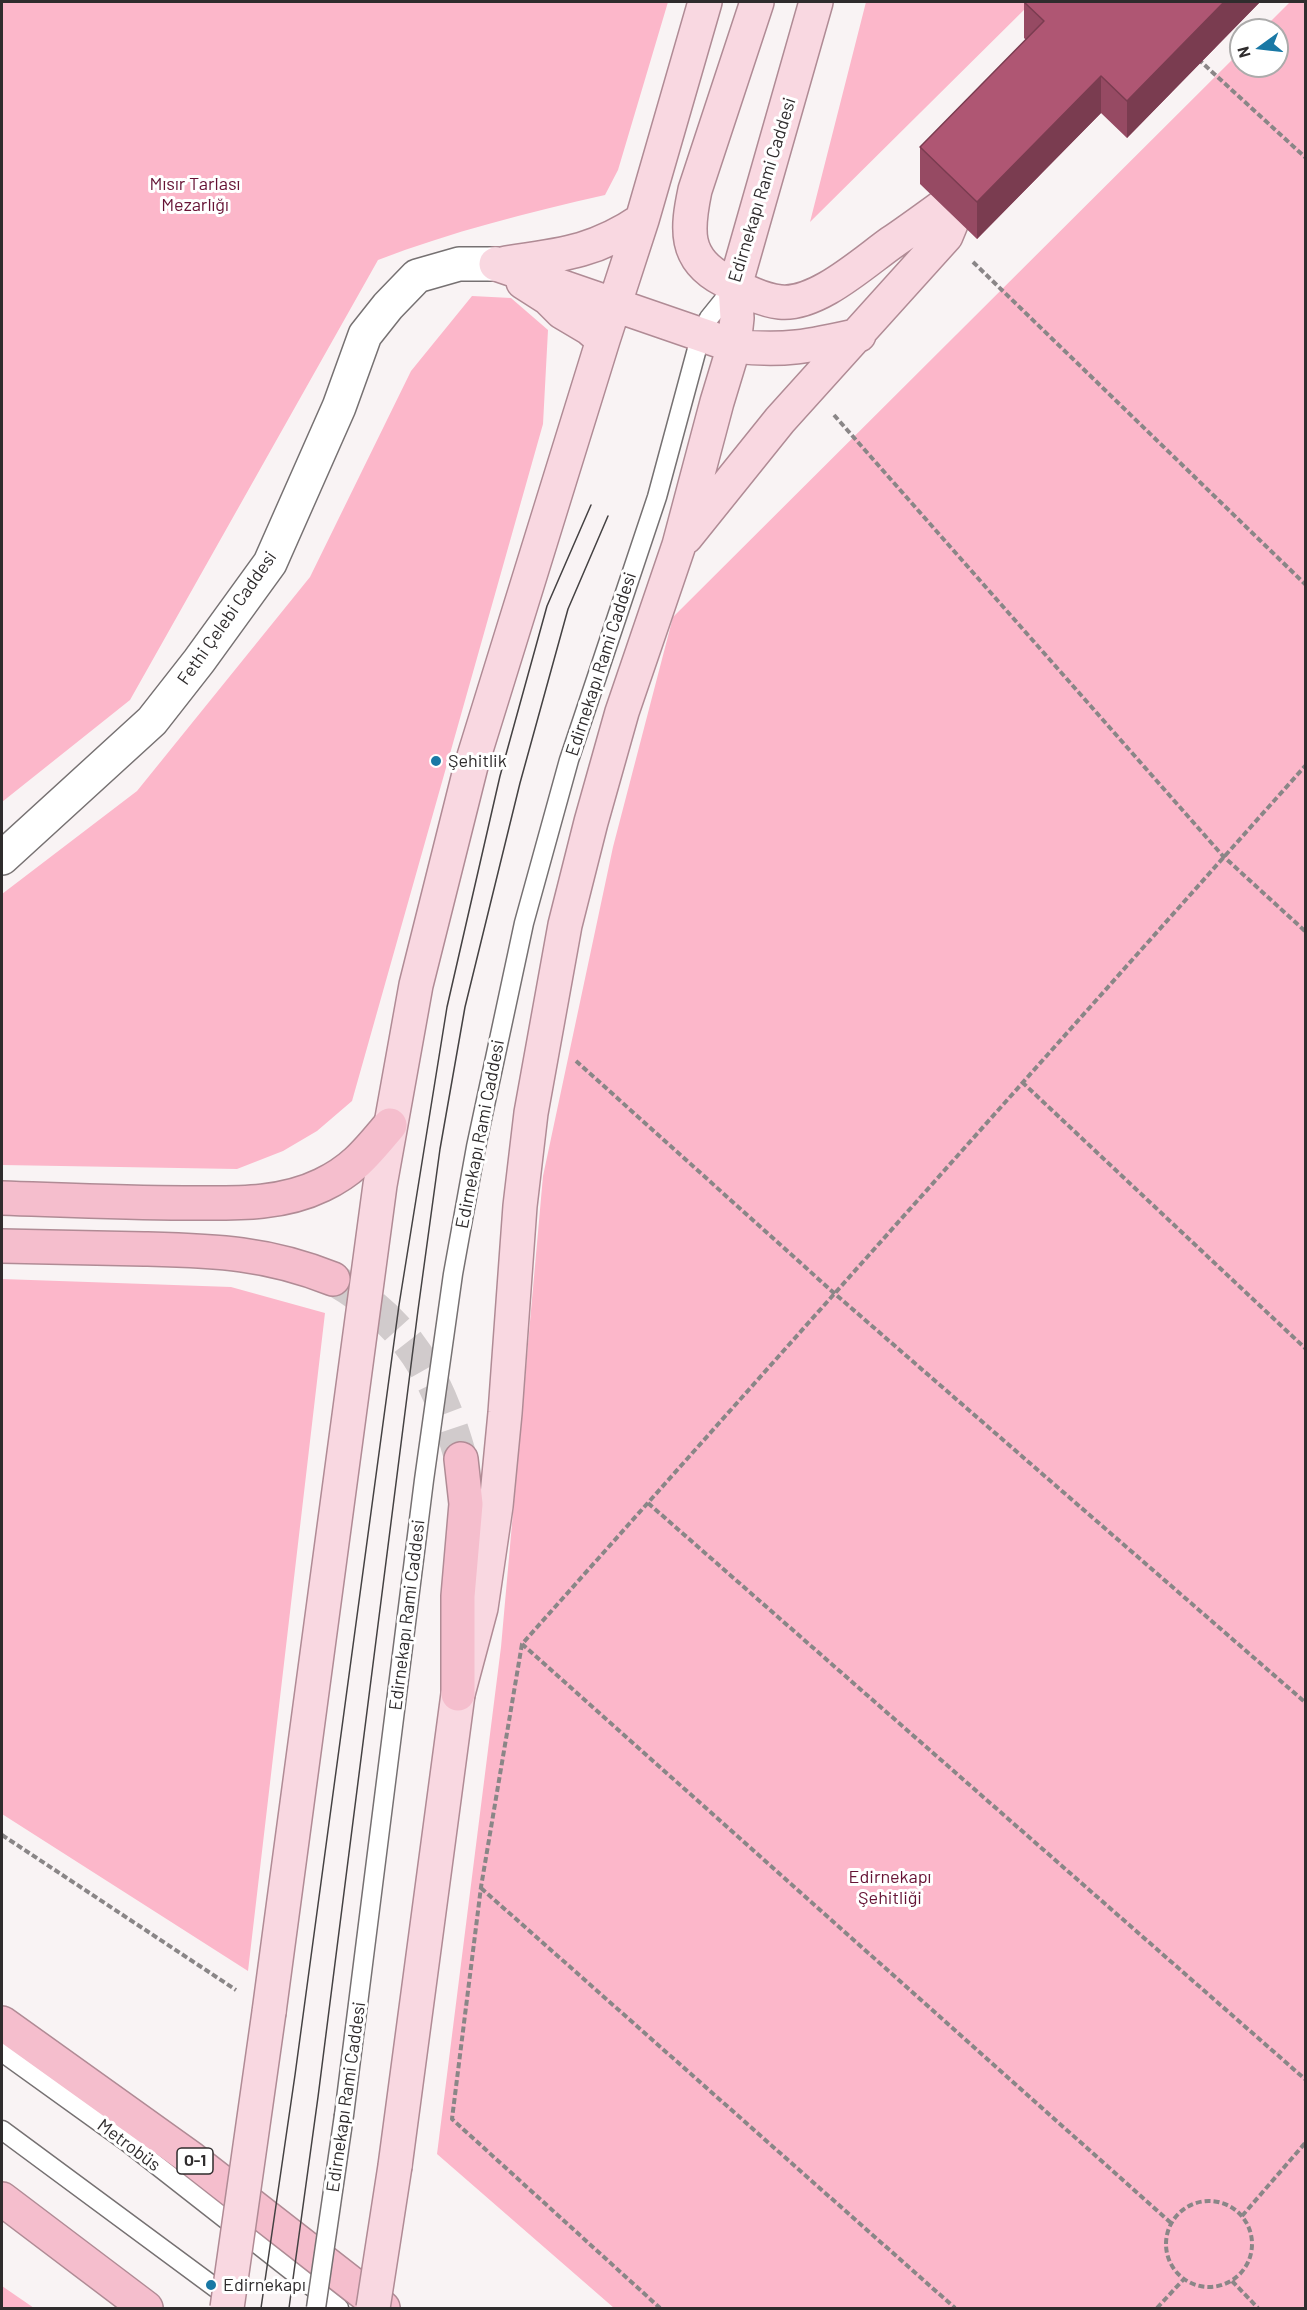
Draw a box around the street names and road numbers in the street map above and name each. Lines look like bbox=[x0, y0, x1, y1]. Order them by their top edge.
street label: Edirnekapı Rami Caddesi bbox=[724, 95, 800, 285]
street label: Fethi Çelebi Caddesi bbox=[173, 547, 281, 689]
street label: Edirnekapı Rami Caddesi bbox=[561, 569, 641, 759]
street label: Edirnekapı Rami Caddesi bbox=[451, 1038, 509, 1230]
street label: Edirnekapı Rami Caddesi bbox=[385, 1518, 429, 1712]
street label: Edirnekapı Rami Caddesi bbox=[322, 2000, 370, 2194]
street label: Metrobüs bbox=[93, 2114, 165, 2176]
road number: O-1 bbox=[177, 2148, 213, 2174]

